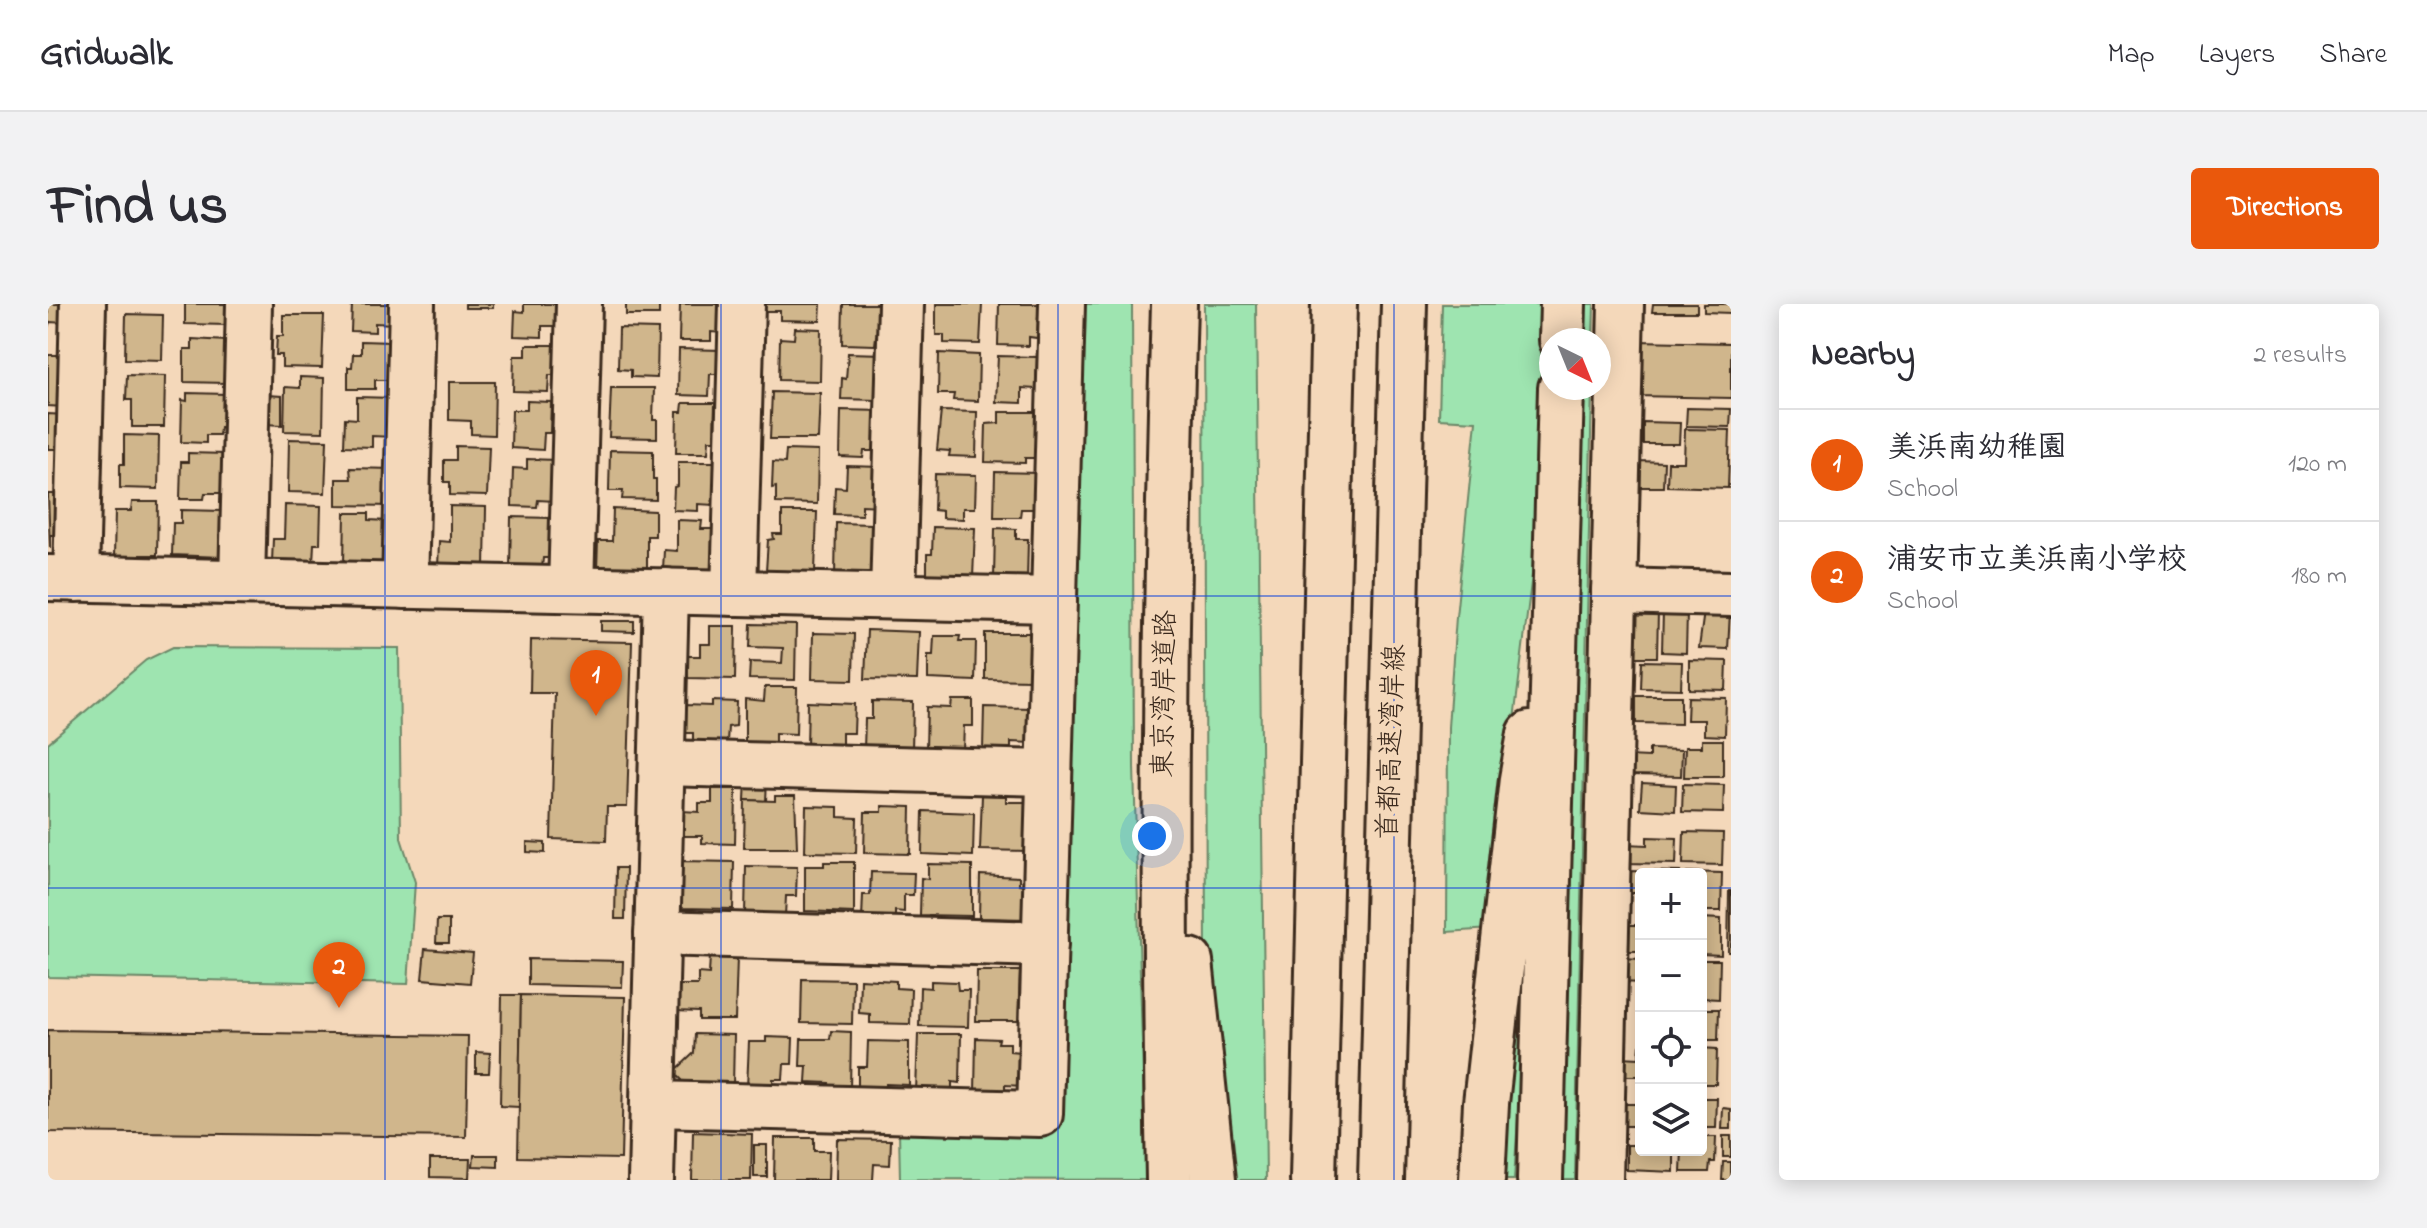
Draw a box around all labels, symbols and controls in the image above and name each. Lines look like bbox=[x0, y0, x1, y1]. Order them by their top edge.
text: Gridwalk bbox=[40, 27, 172, 83]
text: Map bbox=[2107, 35, 2155, 76]
text: Layers bbox=[2199, 35, 2275, 76]
text: Share bbox=[2319, 35, 2387, 76]
text: Find us bbox=[48, 168, 228, 249]
button: Directions bbox=[2191, 168, 2379, 249]
north arrow bbox=[1539, 328, 1611, 400]
text: Nearby bbox=[1811, 331, 1915, 381]
text: 2 results bbox=[2254, 337, 2347, 375]
text: 美浜南幼稚園 bbox=[1887, 427, 2067, 471]
text: 1 bbox=[1833, 446, 1841, 484]
text: 120 m bbox=[2288, 446, 2347, 484]
text: School bbox=[1887, 471, 1958, 509]
text: 浦安市立美浜南小学校 bbox=[1887, 539, 2187, 583]
text: 2 bbox=[1831, 558, 1843, 596]
text: 180 m bbox=[2291, 558, 2347, 596]
text: School bbox=[1887, 583, 1958, 621]
street label: 東京湾岸道路 bbox=[1144, 610, 1188, 778]
street label: 首都高速湾岸線 bbox=[1369, 643, 1417, 841]
pin: 1 bbox=[570, 650, 622, 716]
your location bbox=[1132, 816, 1172, 856]
map controls bbox=[1635, 868, 1707, 1156]
button: + bbox=[1635, 868, 1707, 940]
button: − bbox=[1635, 940, 1707, 1012]
pin: 2 bbox=[313, 942, 365, 1008]
button: locate bbox=[1635, 1012, 1707, 1084]
button: layers bbox=[1635, 1084, 1707, 1156]

